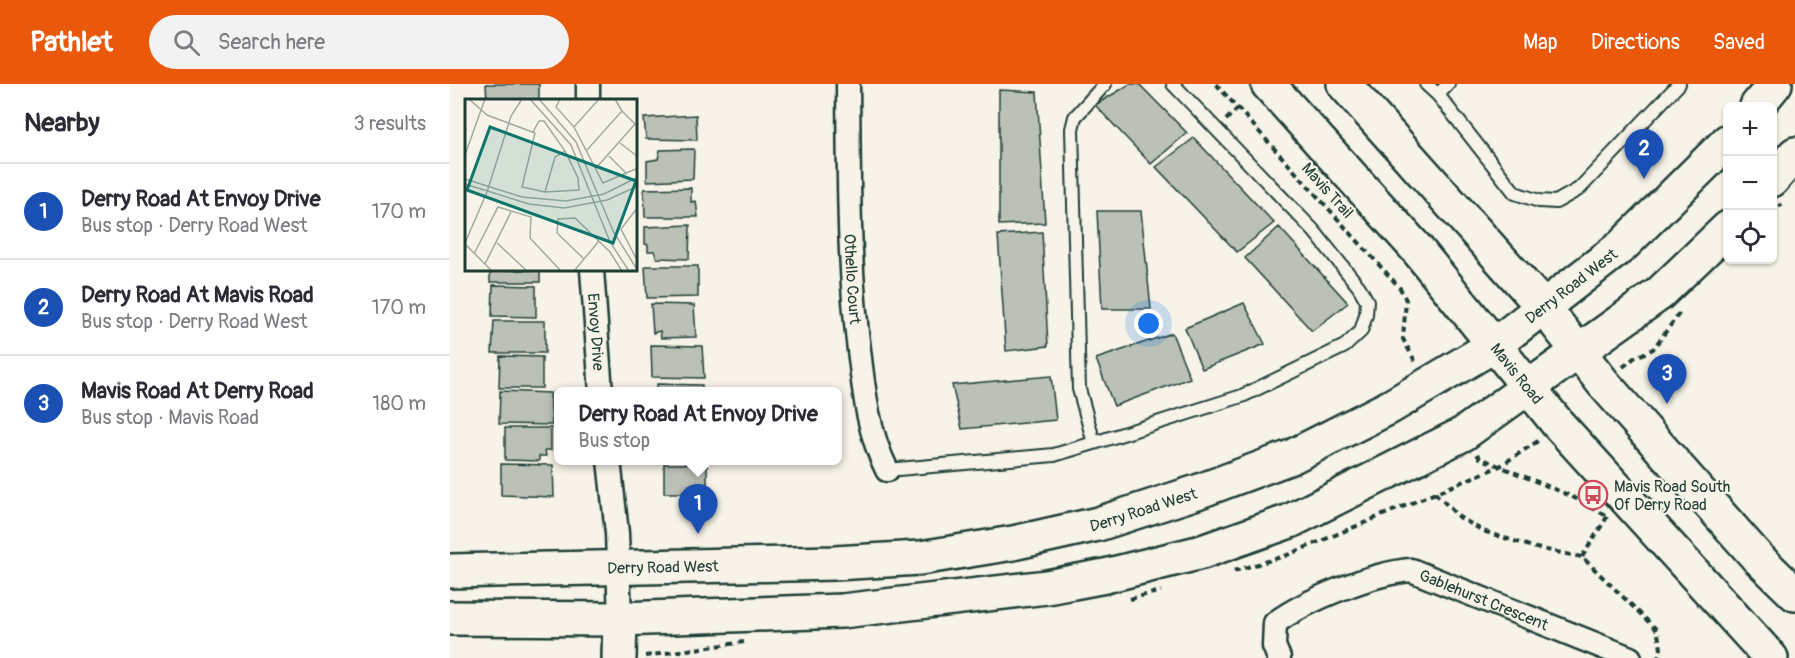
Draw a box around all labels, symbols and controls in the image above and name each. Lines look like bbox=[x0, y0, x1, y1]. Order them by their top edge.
search box bbox=[149, 15, 569, 69]
text: Pathlet bbox=[30, 25, 113, 60]
icon: search bbox=[170, 26, 203, 59]
text: Search here bbox=[218, 28, 325, 56]
text: Map bbox=[1523, 29, 1558, 56]
text: Directions bbox=[1591, 29, 1680, 56]
text: Saved bbox=[1713, 29, 1765, 56]
inset map bbox=[465, 99, 638, 272]
map controls bbox=[1723, 102, 1777, 264]
button: + bbox=[1723, 102, 1777, 156]
text: Nearby bbox=[24, 107, 100, 139]
text: 3 results bbox=[354, 111, 426, 136]
pin: 2 bbox=[1624, 130, 1664, 179]
button: − bbox=[1723, 156, 1777, 210]
street label: Mavis Trail bbox=[1297, 159, 1357, 223]
text: Derry Road At Envoy Drive bbox=[81, 185, 321, 213]
text: 1 bbox=[40, 199, 47, 224]
text: 170 m bbox=[372, 199, 426, 224]
button: locate bbox=[1723, 210, 1777, 264]
text: Bus stop · Derry Road West bbox=[81, 213, 307, 238]
street label: Othello Court bbox=[839, 233, 865, 326]
street label: Derry Road West bbox=[1521, 244, 1622, 329]
text: Derry Road At Mavis Road bbox=[81, 281, 314, 309]
street label: Envoy Drive bbox=[583, 292, 608, 371]
text: 2 bbox=[38, 295, 49, 320]
text: 170 m bbox=[372, 295, 426, 320]
text: Bus stop · Derry Road West bbox=[81, 309, 307, 334]
your location bbox=[1134, 309, 1163, 338]
street label: Mavis Road bbox=[1486, 339, 1547, 409]
pin: 3 bbox=[1648, 354, 1686, 404]
text: Mavis Road At Derry Road bbox=[81, 377, 314, 405]
popup bbox=[554, 387, 842, 465]
text: 3 bbox=[38, 391, 49, 416]
text: 180 m bbox=[372, 391, 426, 416]
text: Derry Road At Envoy Drive bbox=[578, 400, 818, 428]
text: Bus stop · Mavis Road bbox=[81, 405, 259, 430]
text: Bus stop bbox=[578, 428, 650, 453]
place label: Mavis Road South Of Derry Road bbox=[1614, 477, 1730, 515]
bus stop icon: Mavis Road South Of Derry Road bbox=[1577, 479, 1609, 511]
pin: 1 bbox=[678, 484, 718, 534]
street label: Derry Road West bbox=[1088, 484, 1200, 537]
street label: Derry Road West bbox=[607, 556, 719, 579]
street label: Gablehurst Crescent bbox=[1416, 565, 1552, 635]

